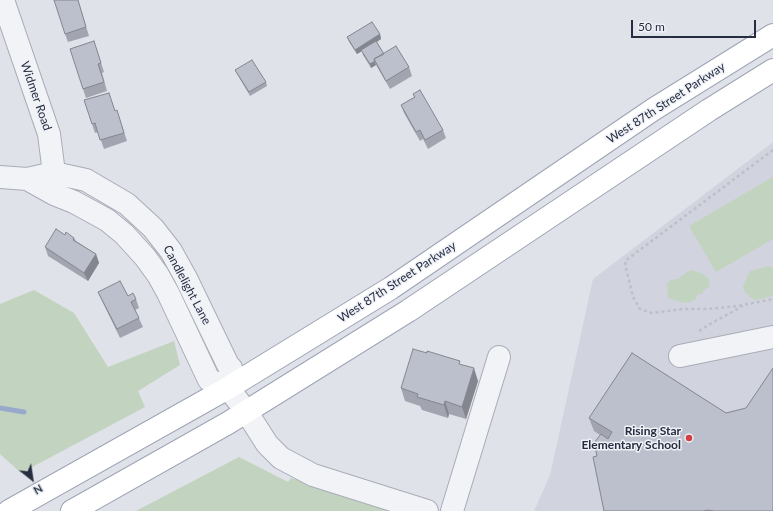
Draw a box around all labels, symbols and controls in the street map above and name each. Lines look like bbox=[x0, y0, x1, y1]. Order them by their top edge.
scale bar bbox=[633, 12, 758, 38]
text: 50 m bbox=[638, 19, 665, 34]
street label: West 87th Street Parkway bbox=[604, 59, 728, 147]
street label: Widmer Road bbox=[17, 60, 55, 132]
street label: West 87th Street Parkway bbox=[335, 238, 459, 326]
street label: Candlelight Lane bbox=[160, 243, 214, 327]
place label: Rising Star Elementary School bbox=[581, 424, 681, 452]
marker: Rising Star Elementary School bbox=[684, 433, 694, 443]
north arrow bbox=[12, 459, 52, 499]
text: N bbox=[31, 482, 45, 498]

